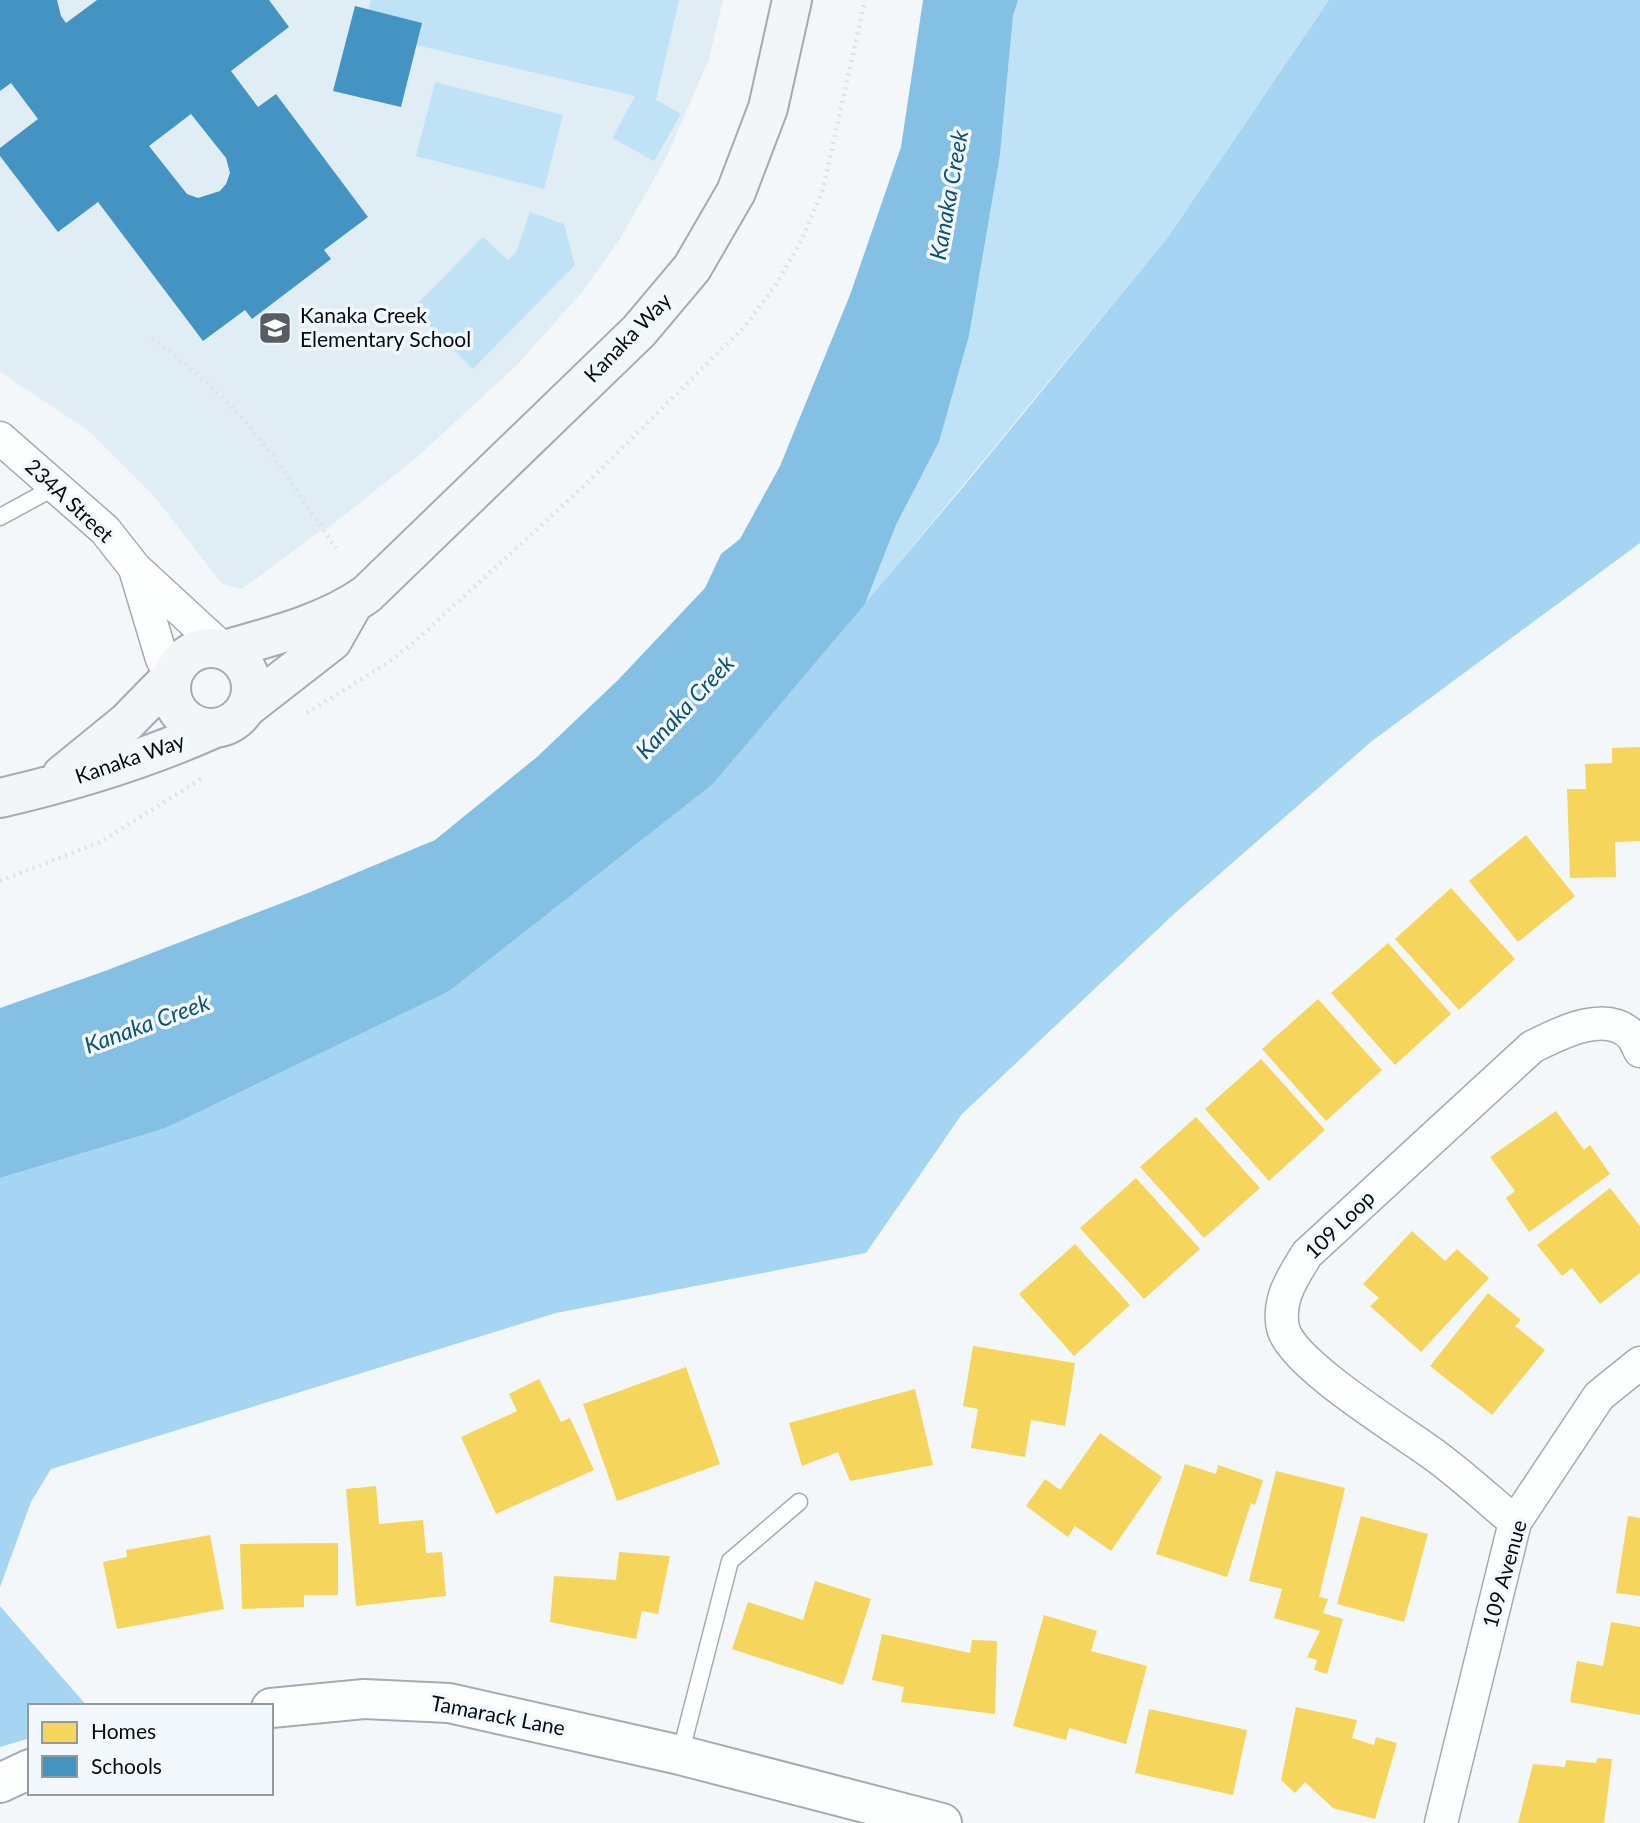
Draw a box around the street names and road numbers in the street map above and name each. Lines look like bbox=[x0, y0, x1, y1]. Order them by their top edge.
street label: Kanaka Way bbox=[578, 287, 676, 387]
street label: 234A Street bbox=[21, 453, 119, 547]
street label: Kanaka Way bbox=[71, 727, 188, 788]
street label: 109 Loop bbox=[1299, 1185, 1379, 1263]
street label: 109 Avenue bbox=[1476, 1517, 1531, 1630]
street label: Tamarack Lane bbox=[429, 1689, 568, 1740]

